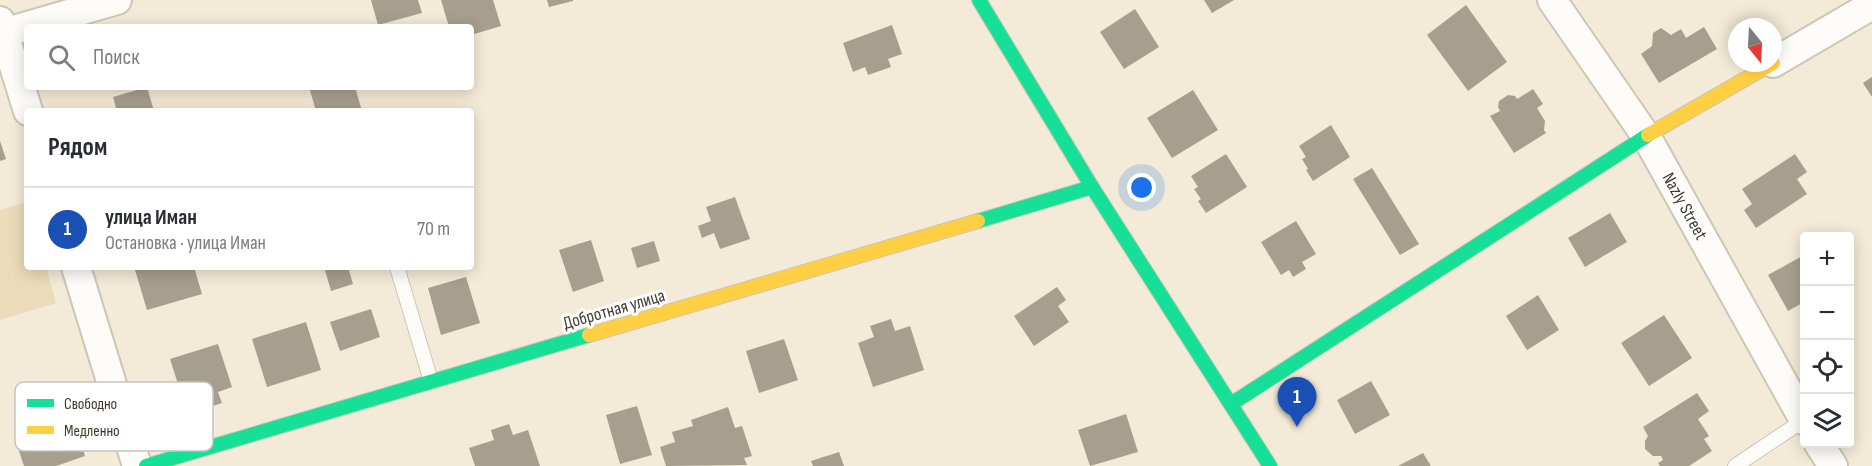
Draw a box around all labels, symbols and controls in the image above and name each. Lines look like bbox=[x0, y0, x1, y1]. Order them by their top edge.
north arrow bbox=[1728, 18, 1782, 72]
search box bbox=[24, 24, 474, 90]
icon: search bbox=[45, 41, 78, 74]
text: Поиск bbox=[93, 44, 139, 71]
text: Рядом bbox=[48, 132, 107, 163]
street label: Nazly Street bbox=[1658, 169, 1712, 244]
your location bbox=[1127, 173, 1156, 202]
text: улица Иман bbox=[105, 204, 197, 231]
text: 1 bbox=[64, 217, 71, 241]
text: 70 m bbox=[417, 217, 450, 241]
text: Остановка · улица Иман bbox=[105, 231, 266, 255]
map controls bbox=[1800, 232, 1854, 448]
button: + bbox=[1800, 232, 1854, 286]
street label: Добротная улица bbox=[561, 285, 667, 334]
button: − bbox=[1800, 286, 1854, 340]
button: locate bbox=[1800, 340, 1854, 394]
pin: 1 bbox=[1278, 378, 1316, 427]
legend bbox=[15, 382, 213, 451]
button: layers bbox=[1800, 394, 1854, 448]
text: Свободно bbox=[64, 395, 117, 414]
text: Медленно bbox=[64, 422, 120, 441]

